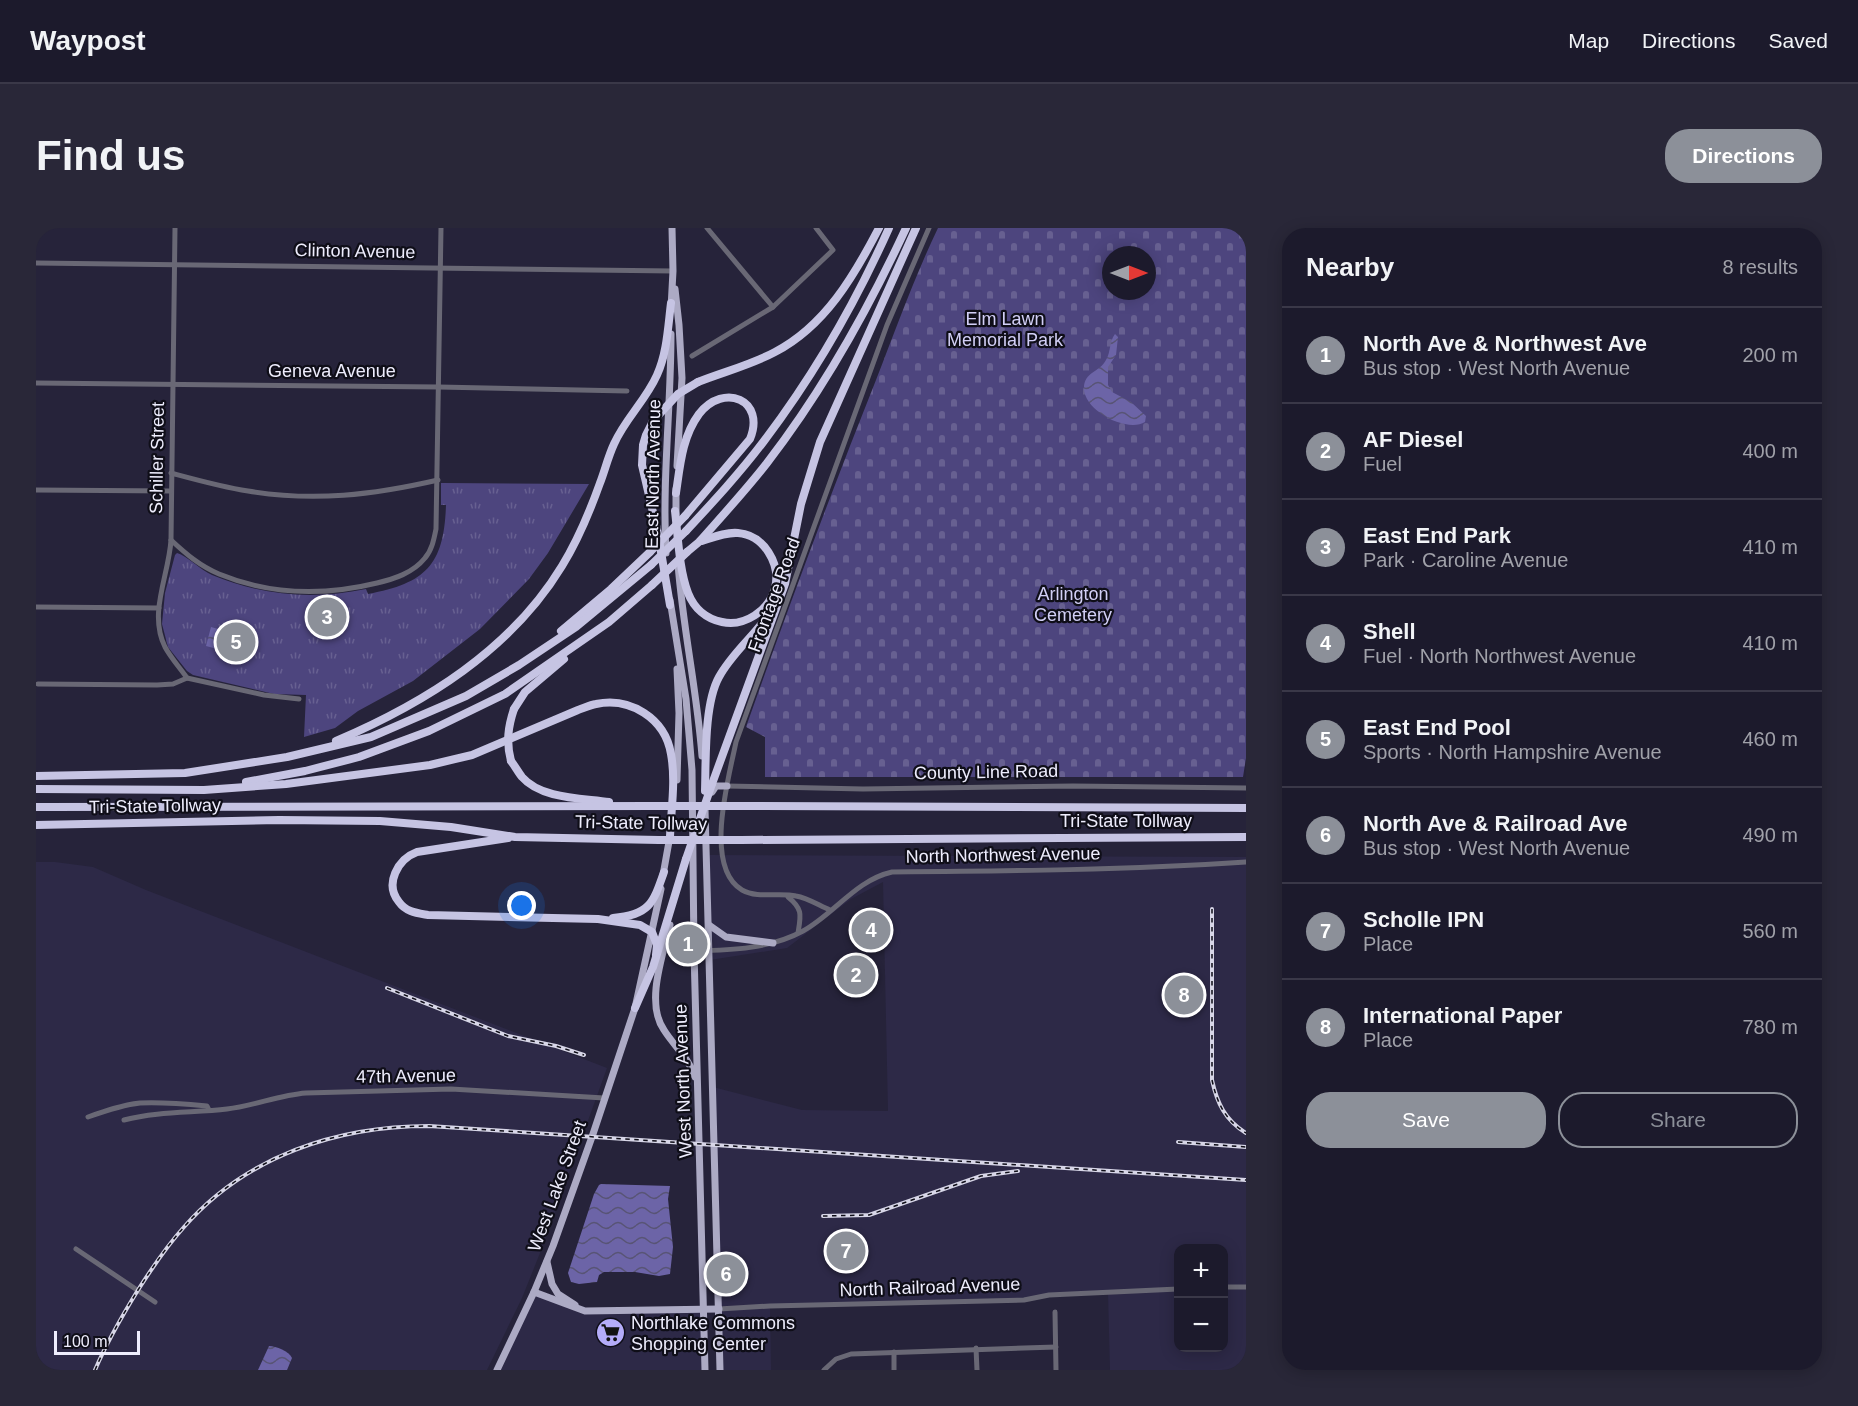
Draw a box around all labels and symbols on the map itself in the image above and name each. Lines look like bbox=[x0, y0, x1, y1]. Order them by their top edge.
street label: Clinton Avenue bbox=[294, 240, 416, 262]
north arrow bbox=[1102, 246, 1156, 300]
park label: Elm Lawn Memorial Park bbox=[947, 309, 1064, 350]
street label: Geneva Avenue bbox=[268, 361, 396, 381]
street label: East North Avenue bbox=[642, 399, 664, 549]
street label: Schiller Street bbox=[146, 402, 168, 514]
street label: Frontage Road bbox=[744, 535, 804, 655]
park label: Arlington Cemetery bbox=[1034, 584, 1112, 625]
pin: 3 bbox=[308, 594, 346, 640]
pin: 5 bbox=[216, 620, 256, 664]
street label: County Line Road bbox=[914, 761, 1058, 783]
street label: Tri-State Tollway bbox=[89, 795, 221, 817]
street label: Tri-State Tollway bbox=[1060, 811, 1192, 831]
street label: Tri-State Tollway bbox=[575, 812, 707, 834]
street label: North Northwest Avenue bbox=[905, 843, 1101, 867]
your location bbox=[507, 891, 536, 920]
pin: 4 bbox=[852, 908, 890, 952]
pin: 1 bbox=[668, 922, 708, 966]
pin: 2 bbox=[836, 952, 876, 998]
pin: 8 bbox=[1164, 972, 1204, 1017]
street label: West North Avenue bbox=[670, 1003, 696, 1159]
street label: 47th Avenue bbox=[356, 1065, 456, 1087]
street label: West Lake Street bbox=[524, 1118, 590, 1254]
pin: 7 bbox=[826, 1228, 866, 1274]
pin: 6 bbox=[706, 1252, 746, 1296]
street label: North Railroad Avenue bbox=[839, 1274, 1021, 1300]
place label: Northlake Commons Shopping Center bbox=[631, 1313, 795, 1354]
supermarket icon: Northlake Commons Shopping Center bbox=[594, 1317, 626, 1349]
scale bar bbox=[54, 1328, 140, 1356]

